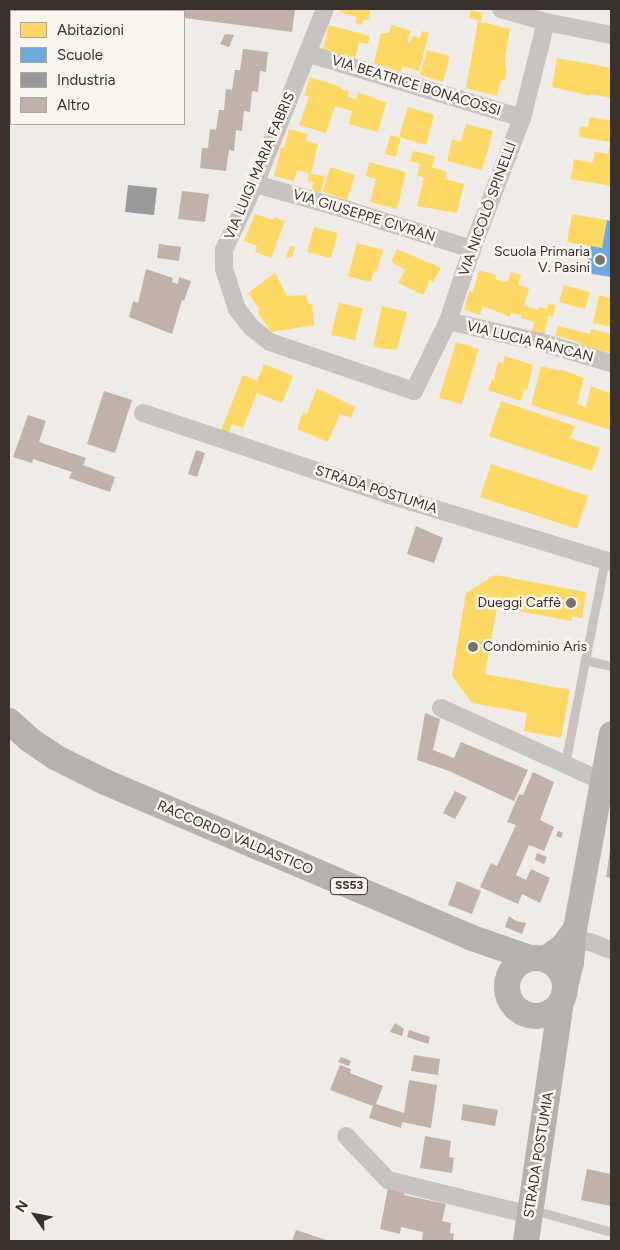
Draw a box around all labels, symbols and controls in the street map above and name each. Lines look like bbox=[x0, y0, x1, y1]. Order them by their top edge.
legend bbox=[10, 10, 185, 125]
text: Abitazioni bbox=[57, 21, 124, 39]
text: Scuole bbox=[57, 46, 103, 64]
street label: VIA BEATRICE BONACOSSI bbox=[329, 52, 503, 120]
text: Industria bbox=[57, 71, 115, 89]
street label: VIA LUIGI MARIA FABRIS bbox=[221, 90, 299, 242]
text: Altro bbox=[57, 96, 90, 114]
street label: VIA NICOLÒ SPINELLI bbox=[456, 140, 520, 278]
street label: VIA GIUSEPPE CIVRAN bbox=[291, 186, 437, 246]
place label: Scuola Primaria V. Pasini bbox=[494, 244, 590, 276]
marker: Scuola Primaria V. Pasini bbox=[594, 254, 606, 266]
street label: VIA LUCIA RANCAN bbox=[465, 318, 595, 366]
street label: STRADA POSTUMIA bbox=[313, 462, 439, 518]
place label: Dueggi Caffè bbox=[478, 595, 561, 611]
marker: Dueggi Caffè bbox=[565, 597, 577, 609]
place label: Condominio Aris bbox=[483, 639, 587, 655]
marker: Condominio Aris bbox=[467, 641, 479, 653]
street label: RACCORDO VALDASTICO bbox=[155, 797, 315, 879]
road number: SS53 bbox=[329, 876, 369, 896]
street label: STRADA POSTUMIA bbox=[521, 1091, 557, 1219]
north arrow bbox=[10, 1190, 60, 1240]
text: N bbox=[12, 1197, 32, 1216]

